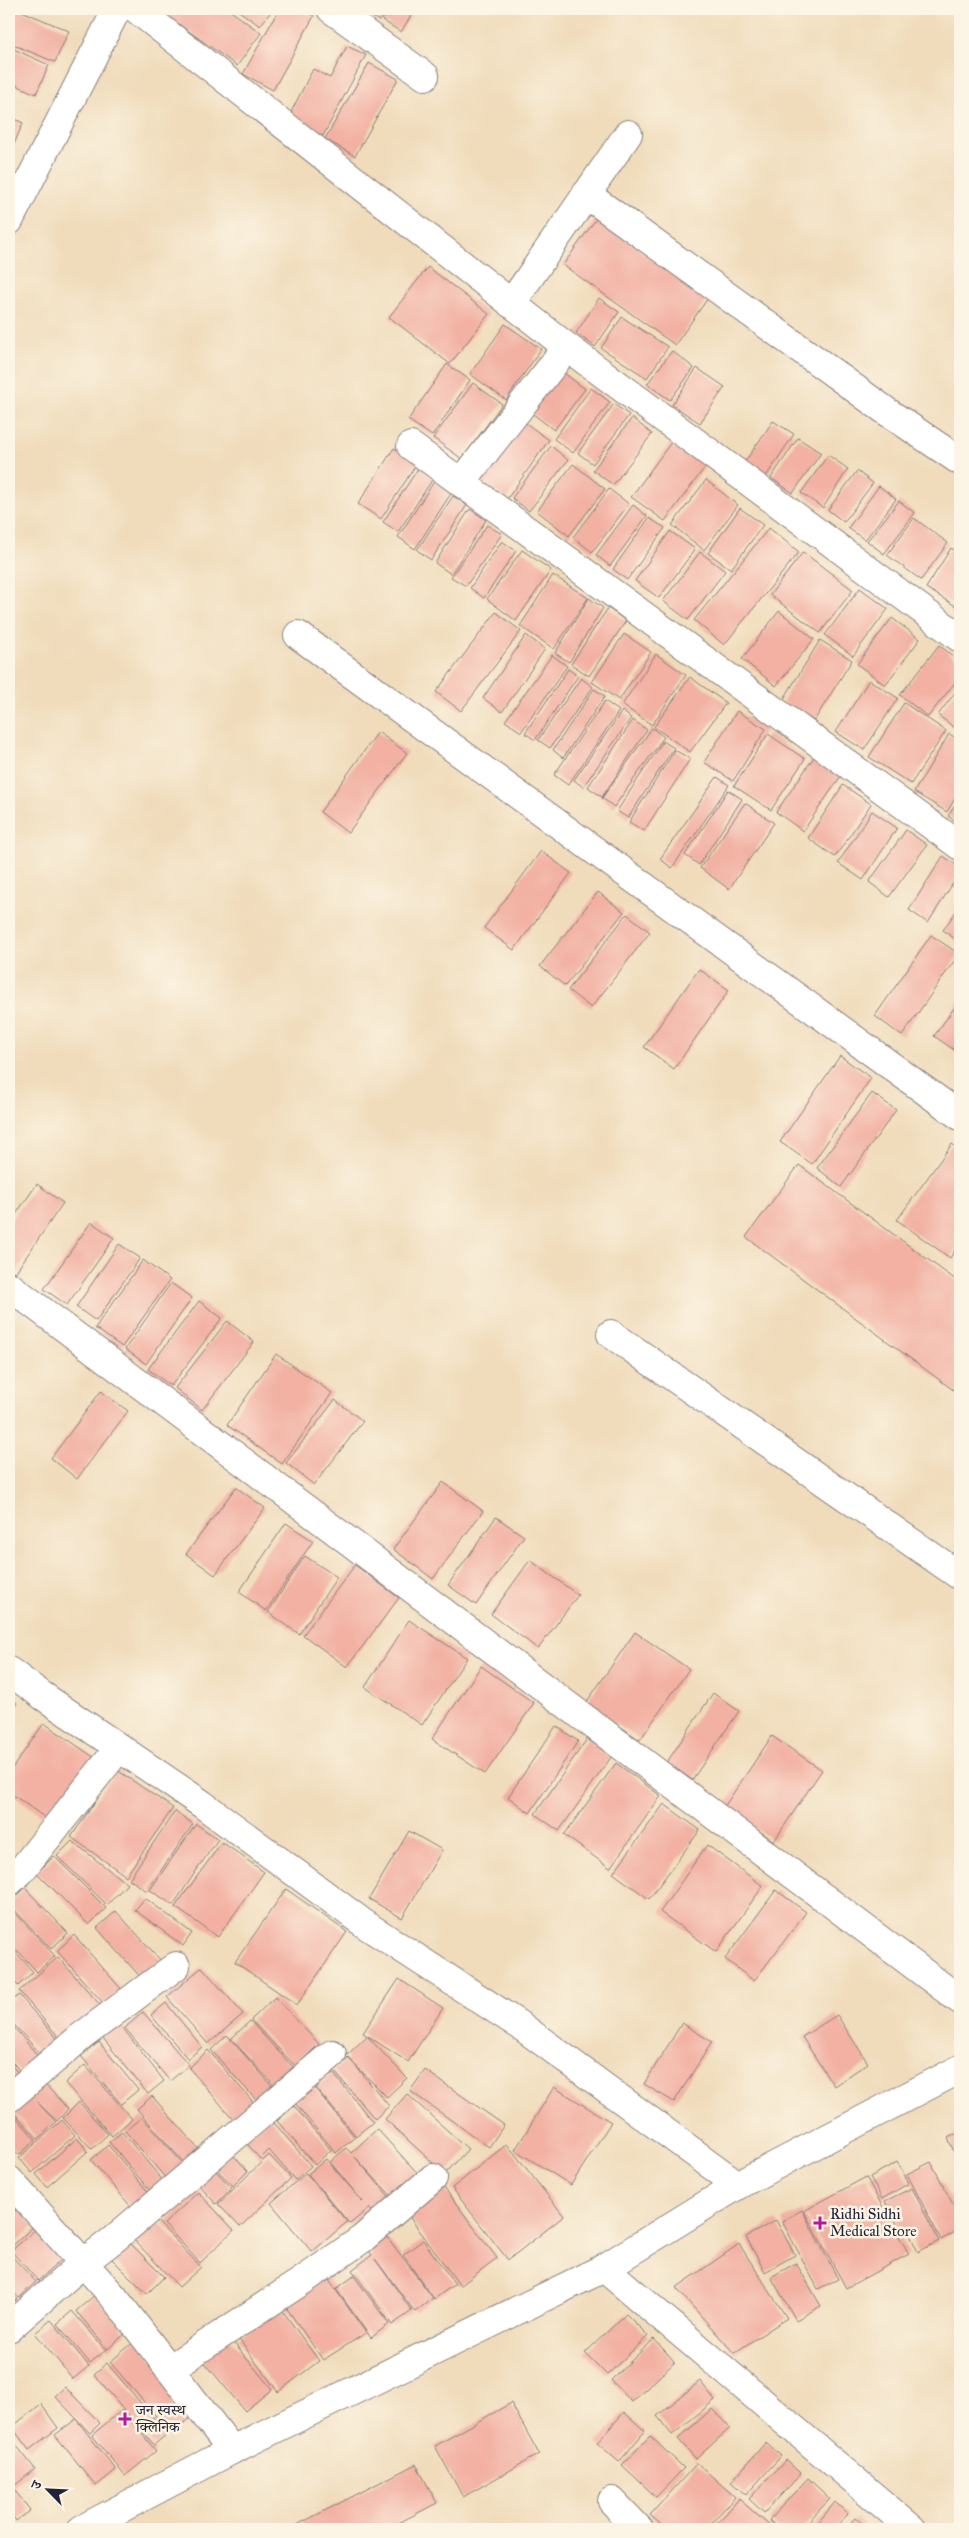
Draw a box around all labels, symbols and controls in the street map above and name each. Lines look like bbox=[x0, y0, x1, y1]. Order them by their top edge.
place label: Ridhi Sidhi Medical Store bbox=[830, 2205, 916, 2240]
marker: Ridhi Sidhi Medical Store bbox=[814, 2217, 826, 2229]
place label: जन स्वस्थ क्लिनिक bbox=[135, 2401, 187, 2436]
marker: जन स्वस्थ क्लिनिक bbox=[118, 2412, 132, 2426]
north arrow bbox=[22, 2466, 72, 2516]
text: उ bbox=[27, 2477, 46, 2493]

